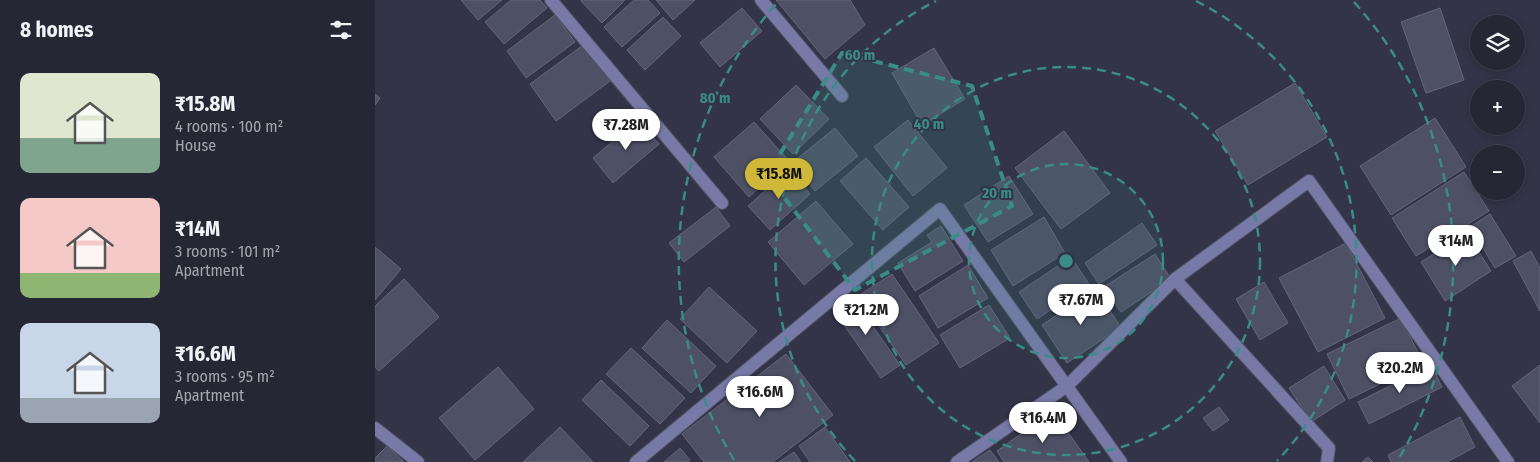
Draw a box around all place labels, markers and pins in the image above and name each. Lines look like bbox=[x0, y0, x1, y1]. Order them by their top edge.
pin: ₹7.28M bbox=[585, 108, 667, 151]
pin: ₹15.8M bbox=[738, 158, 820, 200]
pin: ₹14M bbox=[1426, 224, 1486, 267]
centre of rings bbox=[1057, 252, 1075, 270]
pin: ₹7.67M bbox=[1040, 284, 1122, 326]
pin: ₹21.2M bbox=[825, 294, 907, 336]
pin: ₹20.2M bbox=[1359, 352, 1441, 394]
pin: ₹16.6M bbox=[719, 376, 801, 418]
pin: ₹16.4M bbox=[1002, 402, 1084, 444]

